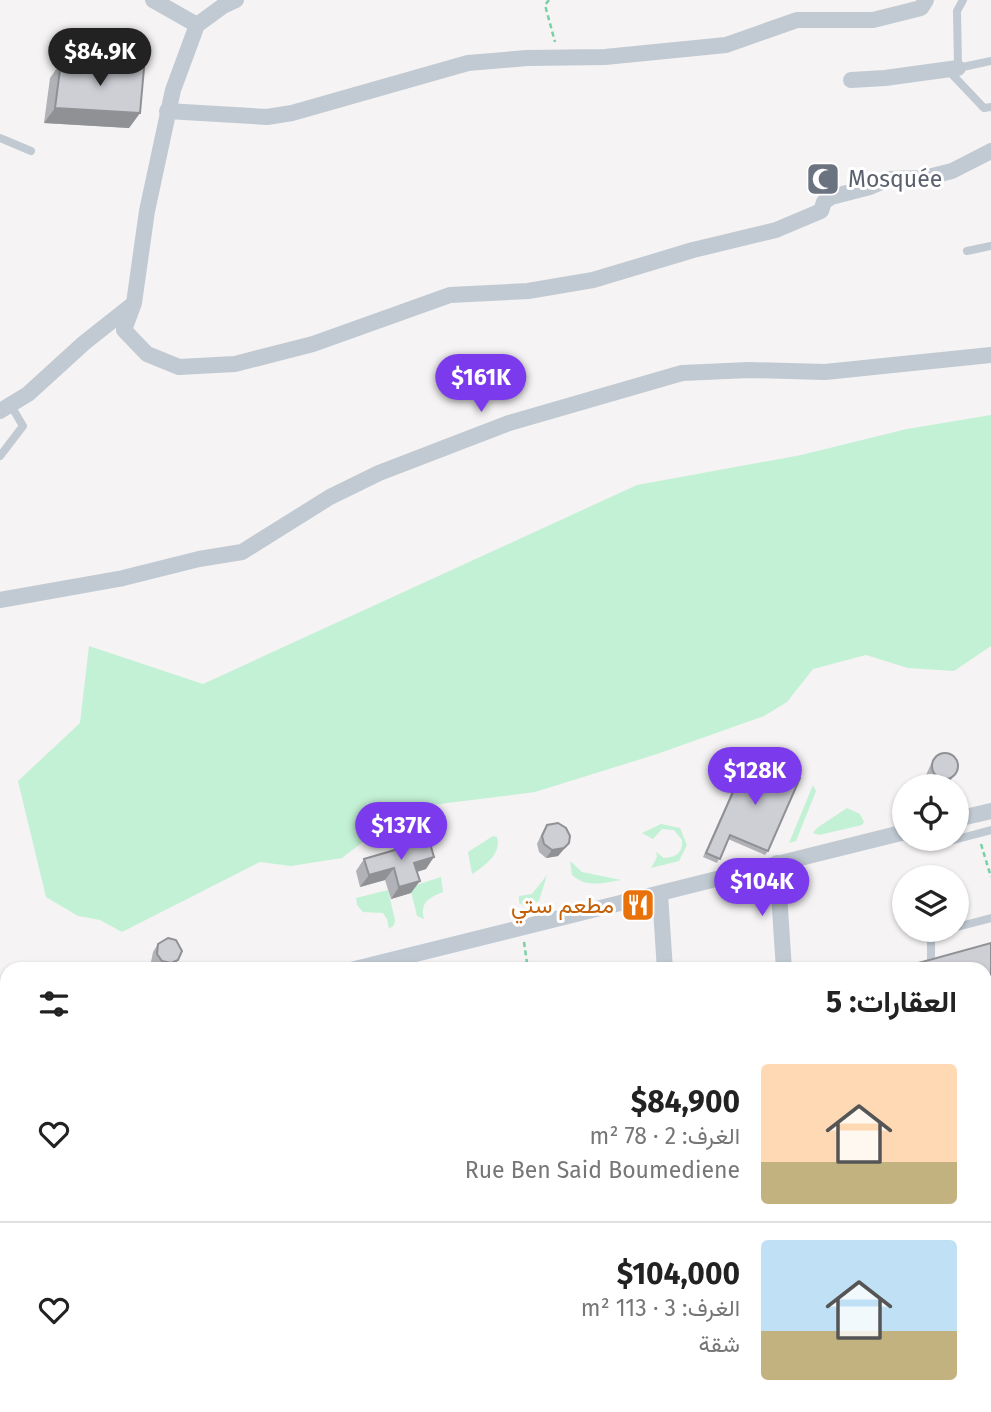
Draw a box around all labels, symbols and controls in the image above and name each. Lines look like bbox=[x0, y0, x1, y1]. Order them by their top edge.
pin: $84.9K bbox=[43, 28, 157, 88]
text: $84.9K bbox=[64, 37, 136, 65]
mosque icon: Mosquée bbox=[804, 160, 842, 198]
place label: Mosquée bbox=[848, 165, 942, 193]
pin: $161K bbox=[432, 354, 530, 414]
text: $161K bbox=[451, 363, 511, 391]
pin: $128K bbox=[706, 748, 804, 807]
text: $128K bbox=[724, 756, 786, 784]
map controls bbox=[892, 774, 969, 942]
button: locate bbox=[892, 774, 969, 851]
pin: $137K bbox=[352, 802, 450, 862]
text: $137K bbox=[371, 811, 431, 839]
pin: $104K bbox=[713, 858, 811, 918]
button: layers bbox=[892, 865, 969, 942]
text: $104K bbox=[730, 867, 794, 895]
restaurant icon: مطعم ستي bbox=[619, 886, 657, 924]
place label: مطعم ستي bbox=[511, 891, 614, 924]
text: العقارات: 5 bbox=[826, 984, 957, 1020]
icon: filters bbox=[35, 985, 73, 1023]
text: $84,900 bbox=[631, 1084, 740, 1120]
icon: home bbox=[817, 1092, 901, 1176]
icon: heart bbox=[35, 1115, 73, 1153]
text: الغرف: 2 · 78 m² bbox=[590, 1122, 740, 1150]
text: Rue Ben Said Boumediene bbox=[465, 1156, 740, 1184]
text: $104,000 bbox=[617, 1256, 740, 1292]
icon: home bbox=[817, 1268, 901, 1352]
icon: heart bbox=[35, 1291, 73, 1329]
text: الغرف: 3 · 113 m² bbox=[581, 1294, 740, 1322]
text: شقة bbox=[698, 1330, 740, 1358]

